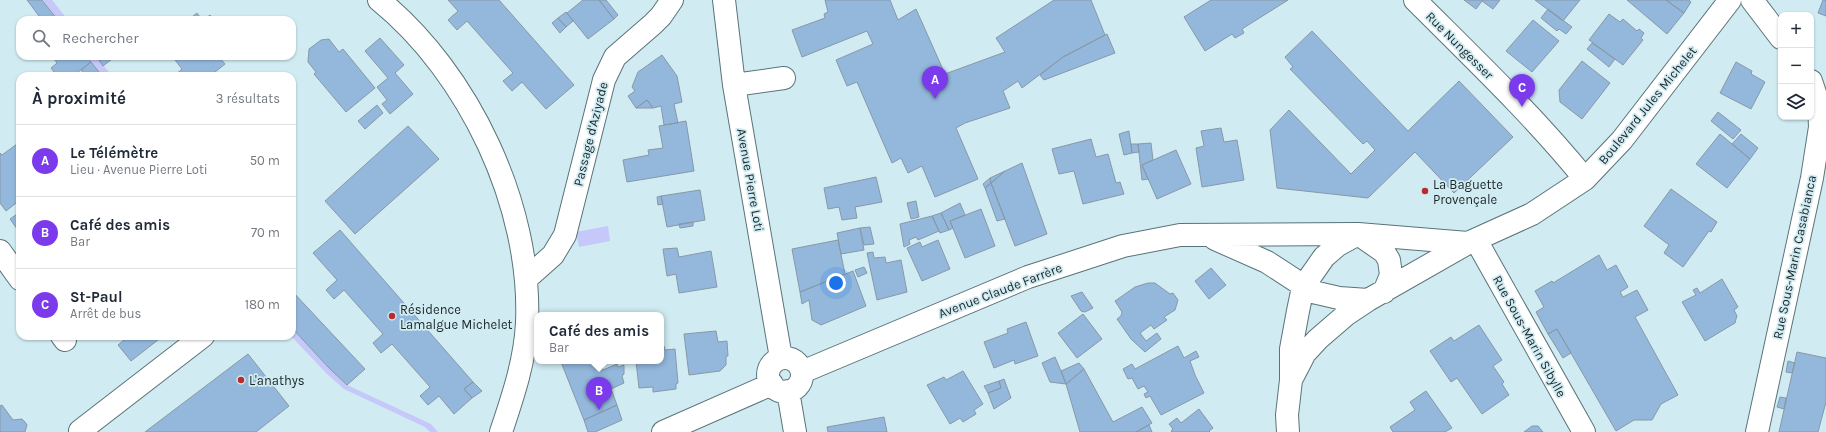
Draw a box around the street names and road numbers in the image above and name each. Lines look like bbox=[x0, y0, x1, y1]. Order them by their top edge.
street label: Rue Nungesser bbox=[1423, 8, 1497, 82]
street label: Boulevard Jules Michelet bbox=[1595, 43, 1700, 167]
street label: Passage d'Aziyade bbox=[570, 80, 611, 188]
street label: Avenue Pierre Loti bbox=[734, 127, 767, 233]
street label: Rue Sous-Marin Casabianca bbox=[1770, 174, 1819, 340]
street label: Avenue Claude Farrère bbox=[936, 260, 1064, 321]
street label: Rue Sous-Marin Sibylle bbox=[1490, 273, 1569, 400]

